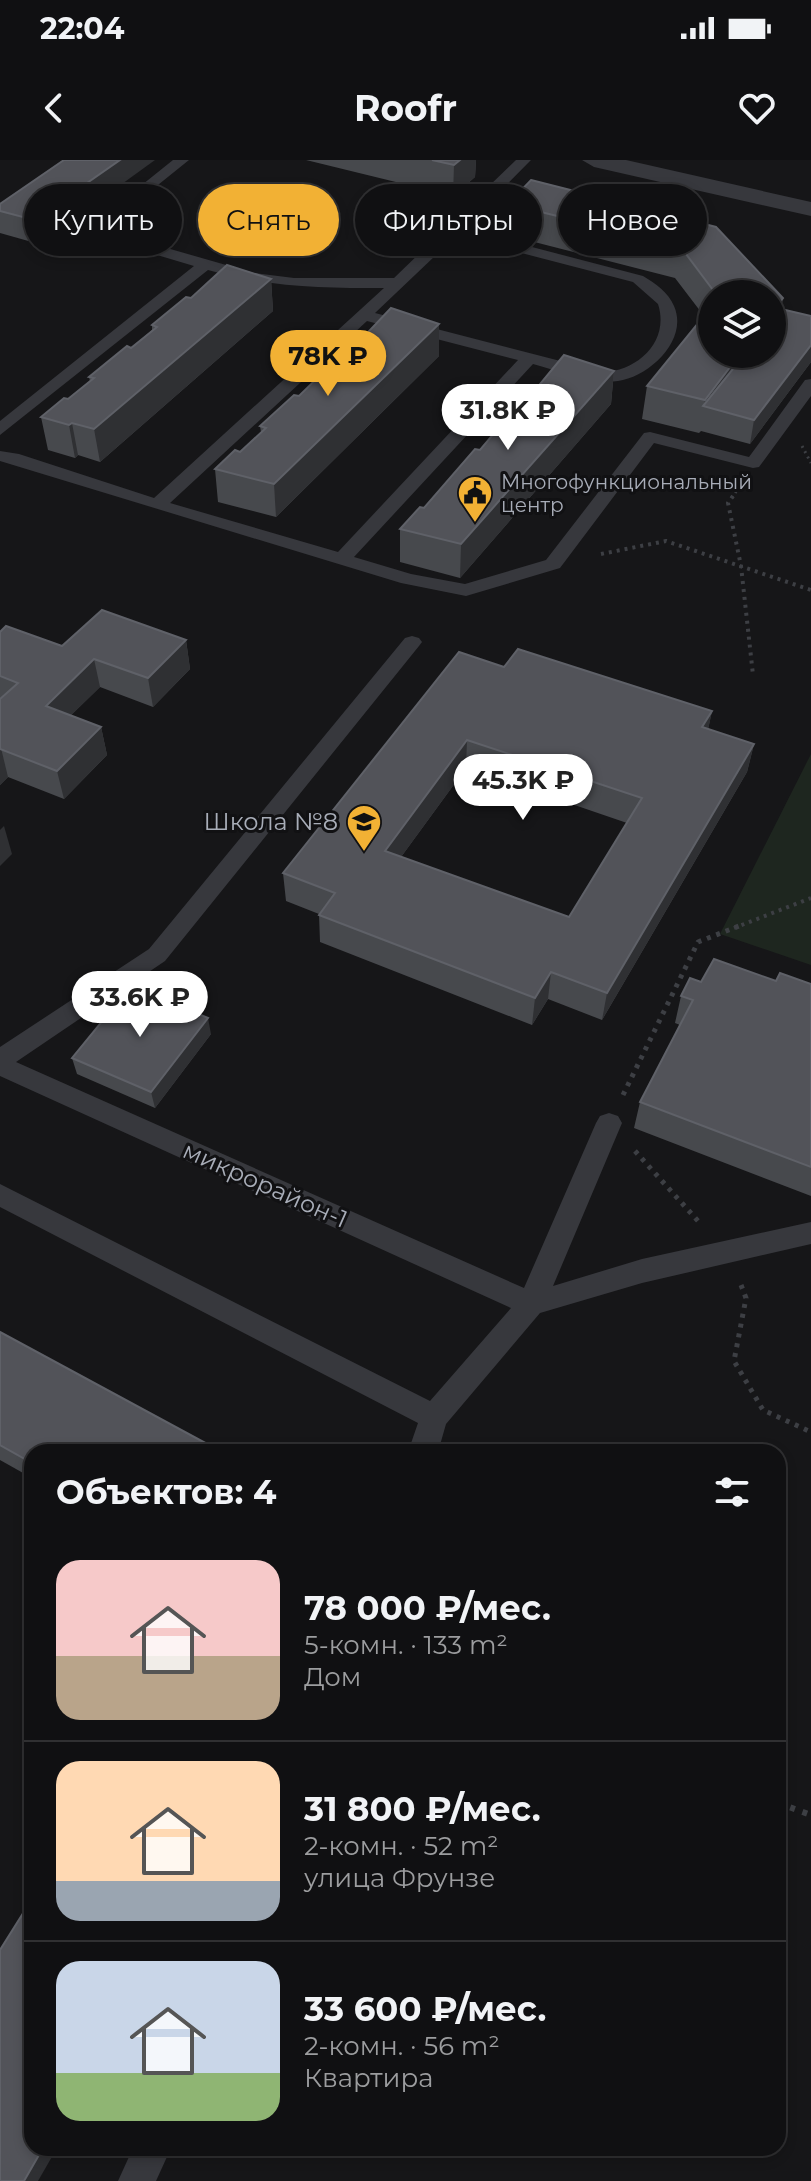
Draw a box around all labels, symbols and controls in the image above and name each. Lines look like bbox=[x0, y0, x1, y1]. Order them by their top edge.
text: 22:04 bbox=[40, 10, 124, 47]
icon: back bbox=[32, 86, 76, 130]
text: Roofr bbox=[354, 86, 457, 130]
icon: heart bbox=[735, 86, 779, 130]
chip: Купить bbox=[24, 184, 182, 256]
chip: Снять bbox=[198, 184, 339, 256]
chip: Фильтры bbox=[355, 184, 542, 256]
chip: Новое bbox=[558, 184, 707, 256]
map controls bbox=[698, 280, 786, 368]
button: layers bbox=[698, 280, 786, 368]
pin: 78K ₽ bbox=[272, 330, 384, 398]
text: 78K ₽ bbox=[288, 340, 368, 372]
pin: 31.8K ₽ bbox=[434, 384, 582, 452]
text: 31.8K ₽ bbox=[460, 394, 556, 426]
place label: Многофункциональный центр bbox=[501, 470, 752, 517]
public building icon: Многофункциональный центр bbox=[456, 474, 494, 524]
pin: 45.3K ₽ bbox=[449, 754, 597, 822]
text: 45.3K ₽ bbox=[472, 764, 574, 796]
school or university icon: Школа №8 bbox=[345, 803, 383, 853]
place label: Школа №8 bbox=[203, 807, 338, 836]
pin: 33.6K ₽ bbox=[66, 971, 214, 1039]
text: 33.6K ₽ bbox=[90, 981, 190, 1013]
street label: микрорайон-1 bbox=[178, 1135, 352, 1234]
icon: filters bbox=[710, 1470, 754, 1514]
text: Объектов: 4 bbox=[56, 1471, 276, 1513]
text: 78 000 ₽/мес. bbox=[304, 1587, 551, 1629]
icon: home bbox=[120, 1592, 216, 1688]
text: 5-комн. · 133 m² bbox=[304, 1629, 508, 1661]
text: Дом bbox=[304, 1661, 361, 1693]
text: 31 800 ₽/мес. bbox=[304, 1788, 541, 1830]
icon: home bbox=[120, 1793, 216, 1889]
text: 2-комн. · 52 m² bbox=[304, 1830, 498, 1862]
text: улица Фрунзе bbox=[304, 1862, 495, 1894]
text: 33 600 ₽/мес. bbox=[304, 1988, 547, 2030]
icon: home bbox=[120, 1993, 216, 2089]
text: 2-комн. · 56 m² bbox=[304, 2030, 500, 2062]
text: Квартира bbox=[304, 2062, 433, 2094]

